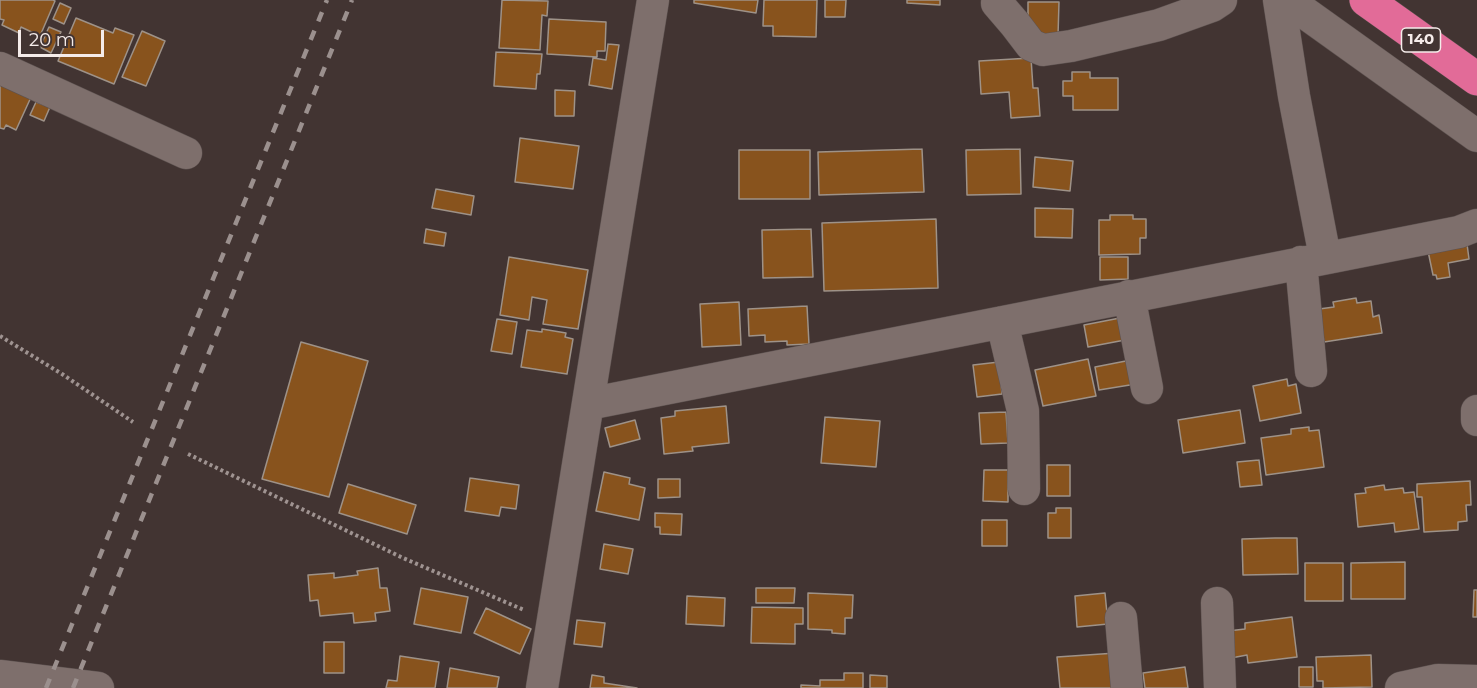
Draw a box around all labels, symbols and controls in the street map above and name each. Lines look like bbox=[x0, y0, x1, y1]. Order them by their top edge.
scale bar bbox=[21, 18, 106, 56]
road number: 140 bbox=[1402, 28, 1440, 52]
text: 20 m bbox=[29, 29, 75, 51]

